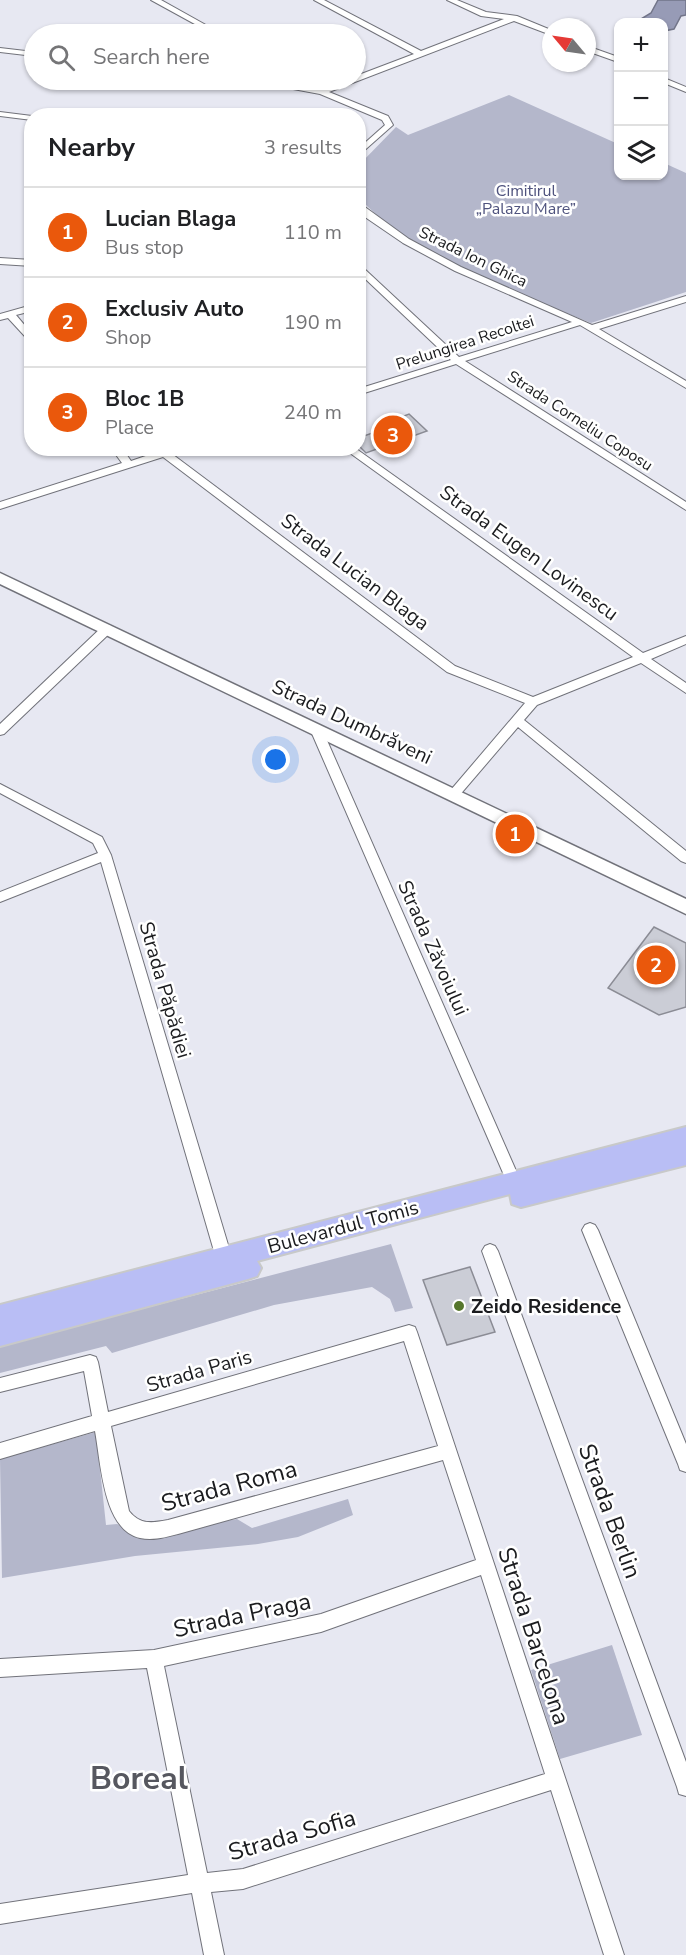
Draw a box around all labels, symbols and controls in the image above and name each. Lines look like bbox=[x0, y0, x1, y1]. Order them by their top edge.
north arrow bbox=[542, 18, 596, 72]
map controls bbox=[614, 18, 668, 180]
button: + bbox=[614, 18, 668, 72]
search box bbox=[24, 24, 366, 90]
icon: search bbox=[45, 41, 78, 74]
text: Search here bbox=[93, 42, 210, 72]
button: − bbox=[614, 72, 668, 126]
button: layers bbox=[614, 126, 668, 180]
text: Nearby bbox=[48, 130, 135, 165]
text: 3 results bbox=[264, 134, 342, 161]
park label: Cimitirul „Palazu Mare” bbox=[476, 180, 576, 220]
text: Lucian Blaga bbox=[105, 204, 236, 234]
text: 1 bbox=[62, 219, 74, 246]
text: 110 m bbox=[284, 219, 342, 246]
street label: Strada Ion Ghica bbox=[415, 221, 531, 293]
text: Bus stop bbox=[105, 234, 184, 261]
text: Exclusiv Auto bbox=[105, 294, 244, 324]
text: 2 bbox=[62, 309, 74, 336]
text: 190 m bbox=[284, 309, 342, 336]
street label: Prelungirea Recoltei bbox=[393, 310, 537, 376]
text: Shop bbox=[105, 324, 151, 351]
street label: Strada Corneliu Coposu bbox=[503, 366, 657, 476]
text: Bloc 1B bbox=[105, 384, 184, 414]
text: 3 bbox=[62, 399, 74, 426]
text: 240 m bbox=[284, 399, 342, 426]
pin: 3 bbox=[374, 412, 412, 458]
text: Place bbox=[105, 414, 154, 441]
street label: Strada Eugen Lovinescu bbox=[434, 479, 624, 627]
street label: Strada Lucian Blaga bbox=[275, 507, 435, 637]
street label: Strada Dumbrăveni bbox=[268, 673, 436, 771]
your location bbox=[261, 745, 290, 774]
pin: 1 bbox=[496, 812, 534, 856]
street label: Strada Zăvoiului bbox=[391, 876, 475, 1020]
street label: Strada Păpădiei bbox=[133, 919, 197, 1061]
pin: 2 bbox=[636, 942, 676, 988]
street label: Bulevardul Tomis bbox=[264, 1194, 422, 1260]
place label: Zeido Residence bbox=[471, 1293, 622, 1320]
marker: Zeido Residence bbox=[452, 1299, 466, 1313]
street label: Strada Paris bbox=[143, 1343, 255, 1399]
street label: Strada Berlin bbox=[571, 1439, 649, 1583]
street label: Strada Roma bbox=[157, 1452, 301, 1520]
street label: Strada Barcelona bbox=[490, 1543, 578, 1729]
street label: Strada Praga bbox=[170, 1585, 314, 1645]
district label: Boreal bbox=[90, 1757, 188, 1800]
street label: Strada Sofia bbox=[224, 1802, 360, 1868]

